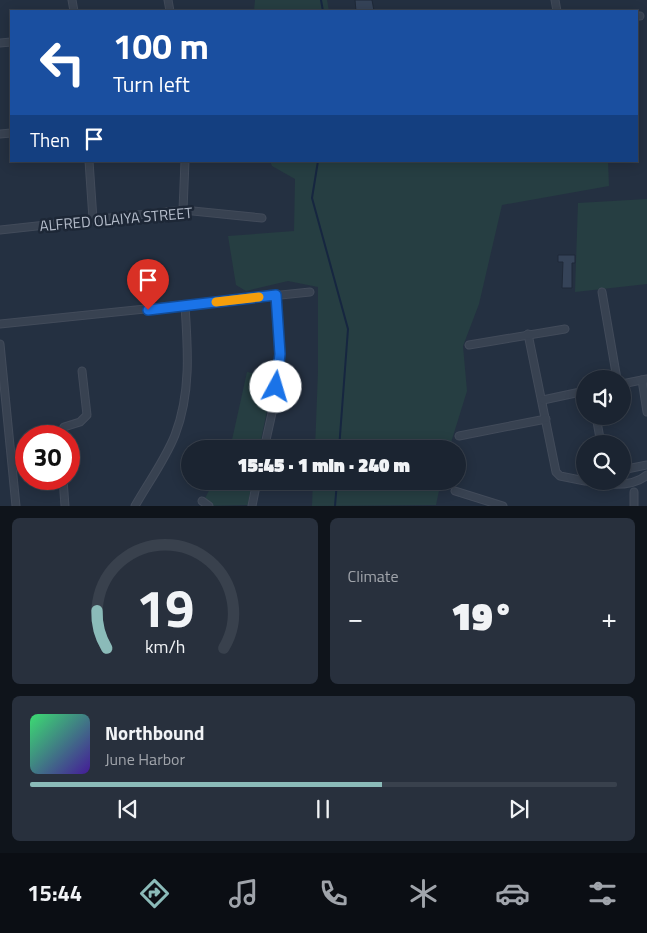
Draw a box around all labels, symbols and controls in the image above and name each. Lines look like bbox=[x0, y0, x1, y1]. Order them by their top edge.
text: 100 m bbox=[113, 19, 209, 73]
icon: left bbox=[30, 30, 95, 95]
text: Turn left bbox=[113, 67, 190, 101]
text: Then bbox=[30, 125, 70, 154]
icon: arrive bbox=[80, 125, 108, 153]
street label: ALFRED OLAIYA STREET bbox=[39, 201, 194, 237]
pin bbox=[127, 259, 169, 310]
icon: arrive bbox=[134, 266, 162, 294]
position arrow bbox=[249, 360, 301, 412]
map controls bbox=[576, 370, 631, 490]
button: sound bbox=[576, 370, 631, 425]
speed limit sign: 30 bbox=[15, 425, 80, 490]
button: search bbox=[576, 435, 631, 490]
text: 15:45 · 1 min · 240 m bbox=[237, 450, 410, 479]
text: Climate bbox=[348, 564, 399, 588]
text: 19 bbox=[136, 568, 194, 647]
text: 19° bbox=[451, 587, 514, 645]
text: − bbox=[348, 596, 363, 639]
text: + bbox=[601, 596, 617, 639]
text: km/h bbox=[145, 633, 185, 660]
text: Northbound bbox=[105, 718, 205, 747]
text: June Harbor bbox=[105, 747, 185, 771]
icon: previous bbox=[114, 795, 142, 823]
icon: pause bbox=[309, 795, 337, 823]
icon: next bbox=[505, 795, 533, 823]
text: 15:44 bbox=[27, 876, 82, 910]
icon: directions bbox=[137, 876, 172, 911]
icon: music bbox=[226, 876, 261, 911]
icon: phone bbox=[316, 876, 351, 911]
icon: climate bbox=[406, 876, 441, 911]
icon: car bbox=[495, 876, 530, 911]
icon: filters bbox=[585, 876, 620, 911]

